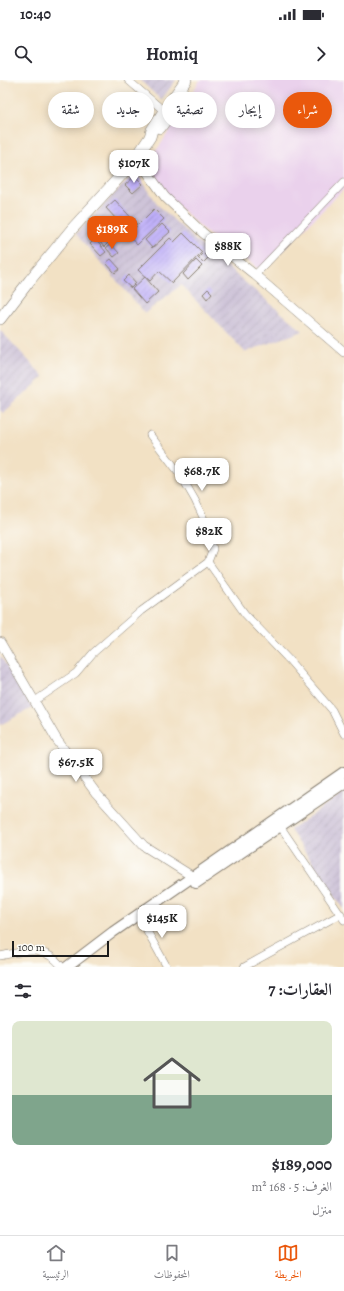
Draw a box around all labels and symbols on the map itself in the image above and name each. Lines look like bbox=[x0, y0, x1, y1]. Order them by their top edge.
pin: $107K bbox=[106, 150, 162, 184]
pin: $189K bbox=[84, 216, 140, 250]
pin: $88K bbox=[204, 233, 252, 267]
pin: $68.7K bbox=[169, 458, 235, 492]
pin: $82K bbox=[185, 518, 233, 552]
pin: $67.5K bbox=[43, 749, 109, 783]
pin: $145K bbox=[134, 905, 190, 939]
scale bar bbox=[12, 939, 109, 958]

